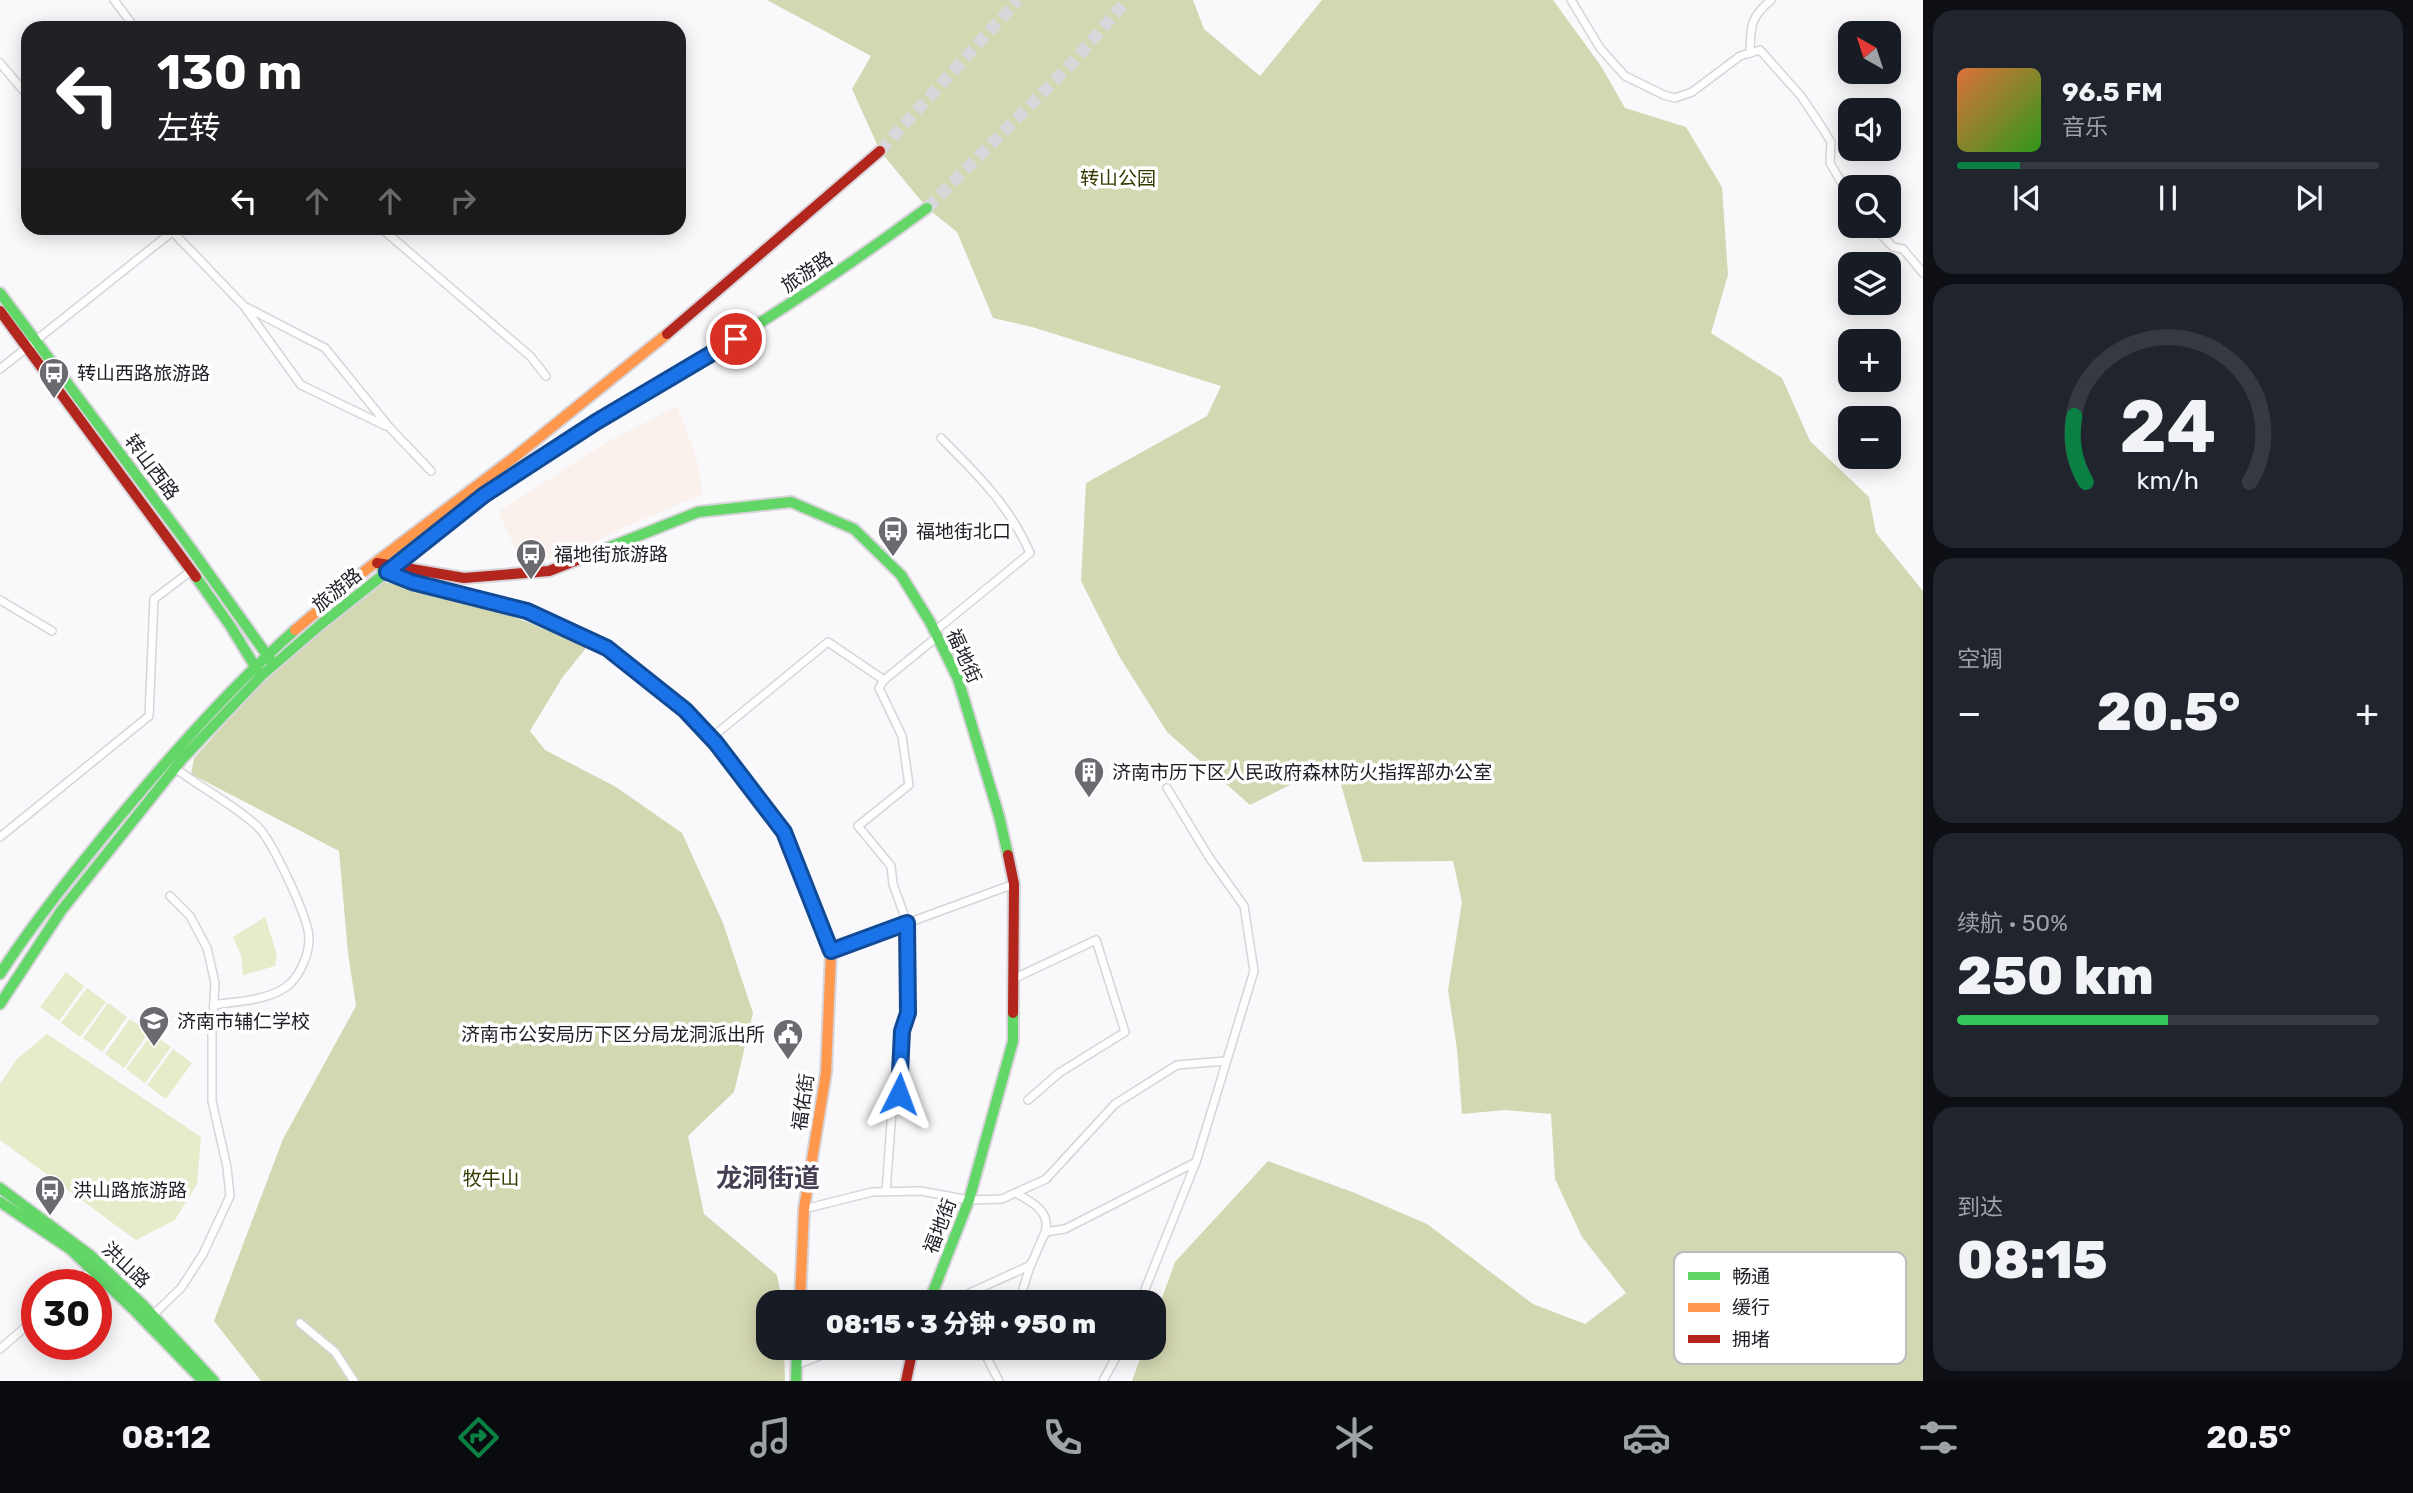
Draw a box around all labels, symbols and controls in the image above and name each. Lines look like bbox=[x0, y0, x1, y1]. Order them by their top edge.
north arrow bbox=[1838, 21, 1900, 84]
map controls bbox=[1838, 21, 1901, 469]
text: 130 m bbox=[157, 43, 302, 101]
icon: left bbox=[42, 49, 133, 140]
text: 96.5 FM bbox=[2062, 77, 2163, 108]
button: sound bbox=[1838, 98, 1901, 161]
text: 左转 bbox=[157, 109, 221, 147]
text: 音乐 bbox=[2062, 113, 2108, 141]
park label: 转山公园 bbox=[1080, 167, 1156, 190]
button: search bbox=[1838, 175, 1901, 238]
icon: previous bbox=[2008, 179, 2046, 217]
icon: pause bbox=[2149, 179, 2187, 217]
icon: next bbox=[2290, 179, 2328, 217]
icon: left bbox=[225, 182, 263, 220]
icon: ahead bbox=[298, 182, 336, 220]
icon: ahead bbox=[371, 182, 409, 220]
icon: right bbox=[444, 182, 482, 220]
street label: 旅游路 bbox=[777, 247, 837, 297]
button: layers bbox=[1838, 252, 1901, 315]
pin bbox=[706, 309, 766, 369]
icon: arrive bbox=[717, 320, 755, 358]
button: + bbox=[1838, 329, 1901, 392]
bus stop icon: 转山西路旅游路 bbox=[37, 356, 71, 400]
place label: 转山西路旅游路 bbox=[77, 362, 210, 385]
text: 24 bbox=[2120, 385, 2216, 471]
button: − bbox=[1838, 406, 1901, 469]
street label: 转山西路 bbox=[120, 430, 184, 504]
text: km/h bbox=[2137, 466, 2199, 495]
bus stop icon: 福地街北口 bbox=[876, 514, 910, 558]
place label: 福地街北口 bbox=[916, 520, 1011, 543]
bus stop icon: 福地街旅游路 bbox=[514, 537, 548, 581]
place label: 福地街旅游路 bbox=[554, 543, 668, 566]
street label: 旅游路 bbox=[308, 563, 366, 617]
street label: 福地街 bbox=[942, 625, 986, 687]
text: 空调 bbox=[1957, 645, 2003, 673]
text: 20.5° bbox=[2097, 681, 2240, 743]
text: − bbox=[1957, 690, 1982, 736]
text: + bbox=[2355, 690, 2379, 736]
building icon: 济南市历下区人民政府森林防火指挥部办公室 bbox=[1072, 755, 1106, 799]
place label: 济南市历下区人民政府森林防火指挥部办公室 bbox=[1112, 761, 1492, 784]
text: 续航 · 50% bbox=[1957, 909, 2068, 937]
text: 250 km bbox=[1957, 945, 2154, 1007]
school or university icon: 济南市辅仁学校 bbox=[137, 1004, 171, 1048]
place label: 济南市辅仁学校 bbox=[177, 1010, 310, 1033]
public building icon: 济南市公安局历下区分局龙洞派出所 bbox=[771, 1017, 805, 1061]
place label: 济南市公安局历下区分局龙洞派出所 bbox=[461, 1023, 765, 1046]
position arrow bbox=[862, 1057, 936, 1131]
street label: 福佑街 bbox=[788, 1072, 818, 1132]
district label: 龙洞街道 bbox=[716, 1163, 820, 1194]
park label: 牧牛山 bbox=[462, 1167, 520, 1190]
bus stop icon: 洪山路旅游路 bbox=[33, 1173, 67, 1217]
place label: 洪山路旅游路 bbox=[73, 1179, 187, 1202]
text: 到达 bbox=[1957, 1193, 2003, 1221]
street label: 福地街 bbox=[919, 1195, 961, 1257]
text: 08:15 bbox=[1957, 1229, 2108, 1291]
street label: 洪山路 bbox=[97, 1237, 155, 1293]
legend bbox=[1674, 1252, 1906, 1364]
text: 畅通 bbox=[1732, 1265, 1770, 1288]
speed limit sign: 30 bbox=[21, 1269, 112, 1360]
text: 缓行 bbox=[1732, 1296, 1770, 1319]
text: 08:15 · 3 分钟 · 950 m bbox=[826, 1309, 1096, 1340]
text: 拥堵 bbox=[1732, 1328, 1770, 1351]
icon: directions bbox=[454, 1413, 503, 1462]
icon: music bbox=[746, 1413, 795, 1462]
icon: phone bbox=[1038, 1413, 1087, 1462]
icon: climate bbox=[1330, 1413, 1379, 1462]
icon: car bbox=[1622, 1413, 1671, 1462]
icon: filters bbox=[1914, 1413, 1963, 1462]
text: 08:12 bbox=[122, 1418, 211, 1456]
text: 20.5° bbox=[2206, 1418, 2291, 1456]

